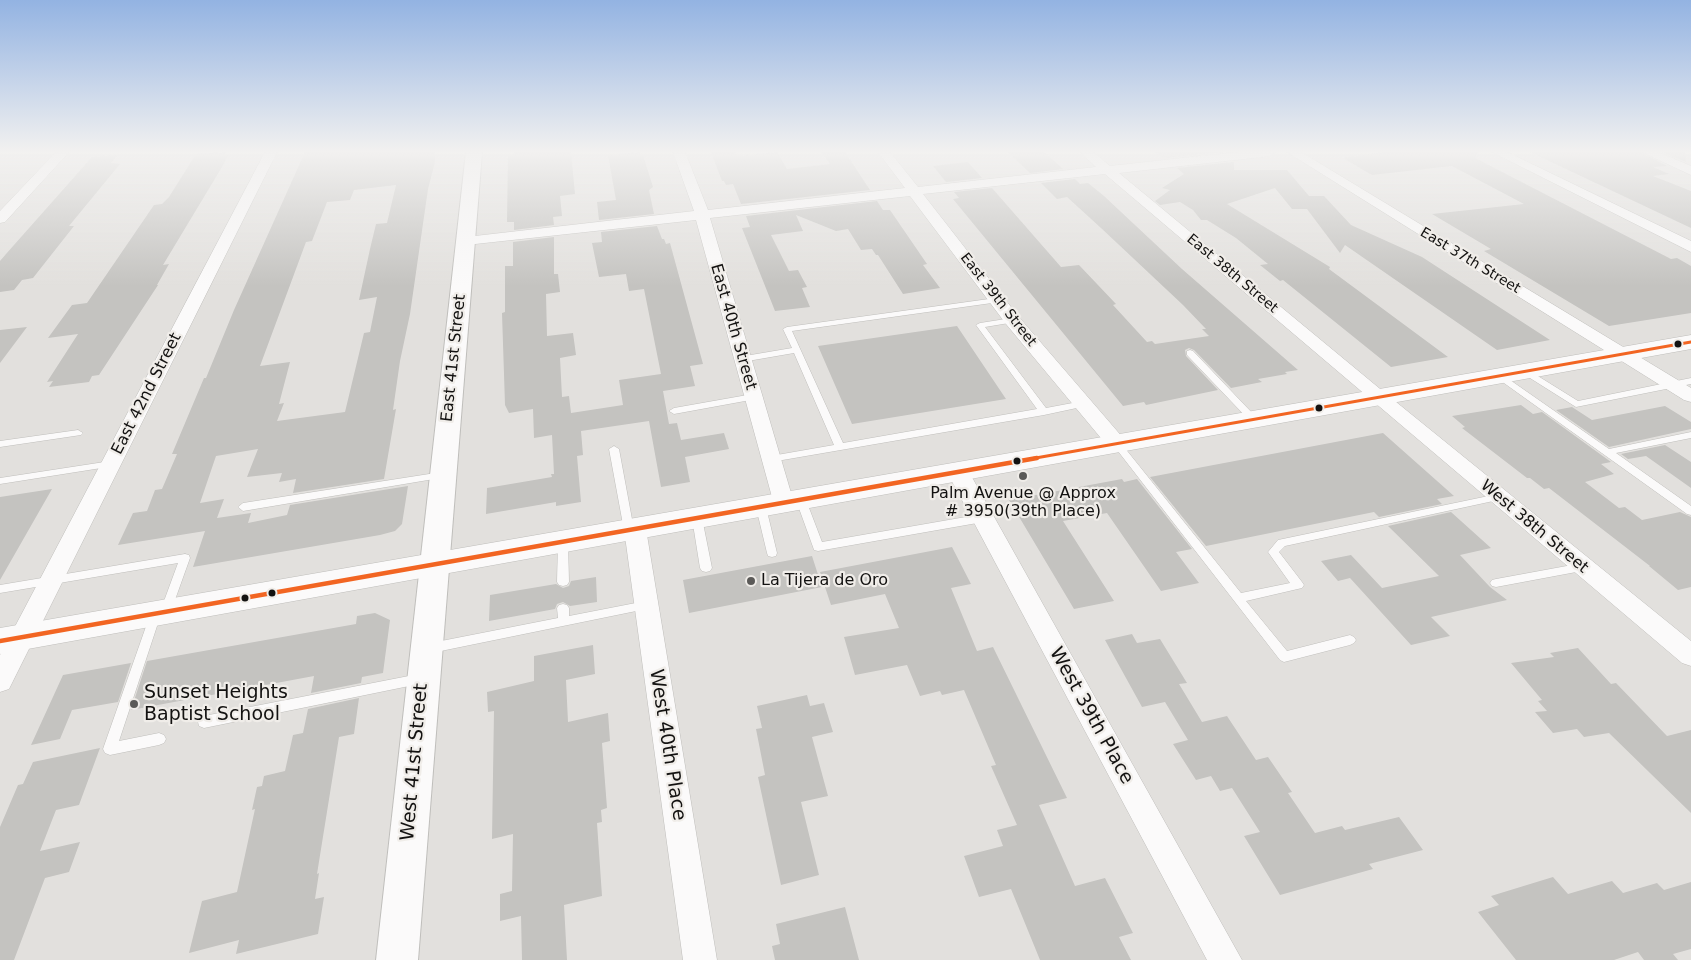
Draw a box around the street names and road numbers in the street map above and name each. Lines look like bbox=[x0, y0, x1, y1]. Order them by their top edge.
street label: East 37th Street bbox=[1417, 224, 1523, 298]
street label: East 38th Street bbox=[1183, 231, 1281, 317]
street label: East 39th Street bbox=[956, 250, 1040, 350]
street label: East 40th Street bbox=[706, 262, 760, 392]
street label: East 41st Street bbox=[438, 293, 470, 423]
street label: East 42nd Street bbox=[108, 330, 186, 458]
street label: West 38th Street bbox=[1476, 476, 1592, 578]
street label: West 39th Place bbox=[1044, 644, 1138, 788]
street label: West 40th Place bbox=[644, 668, 690, 822]
street label: West 41st Street bbox=[397, 682, 433, 842]

